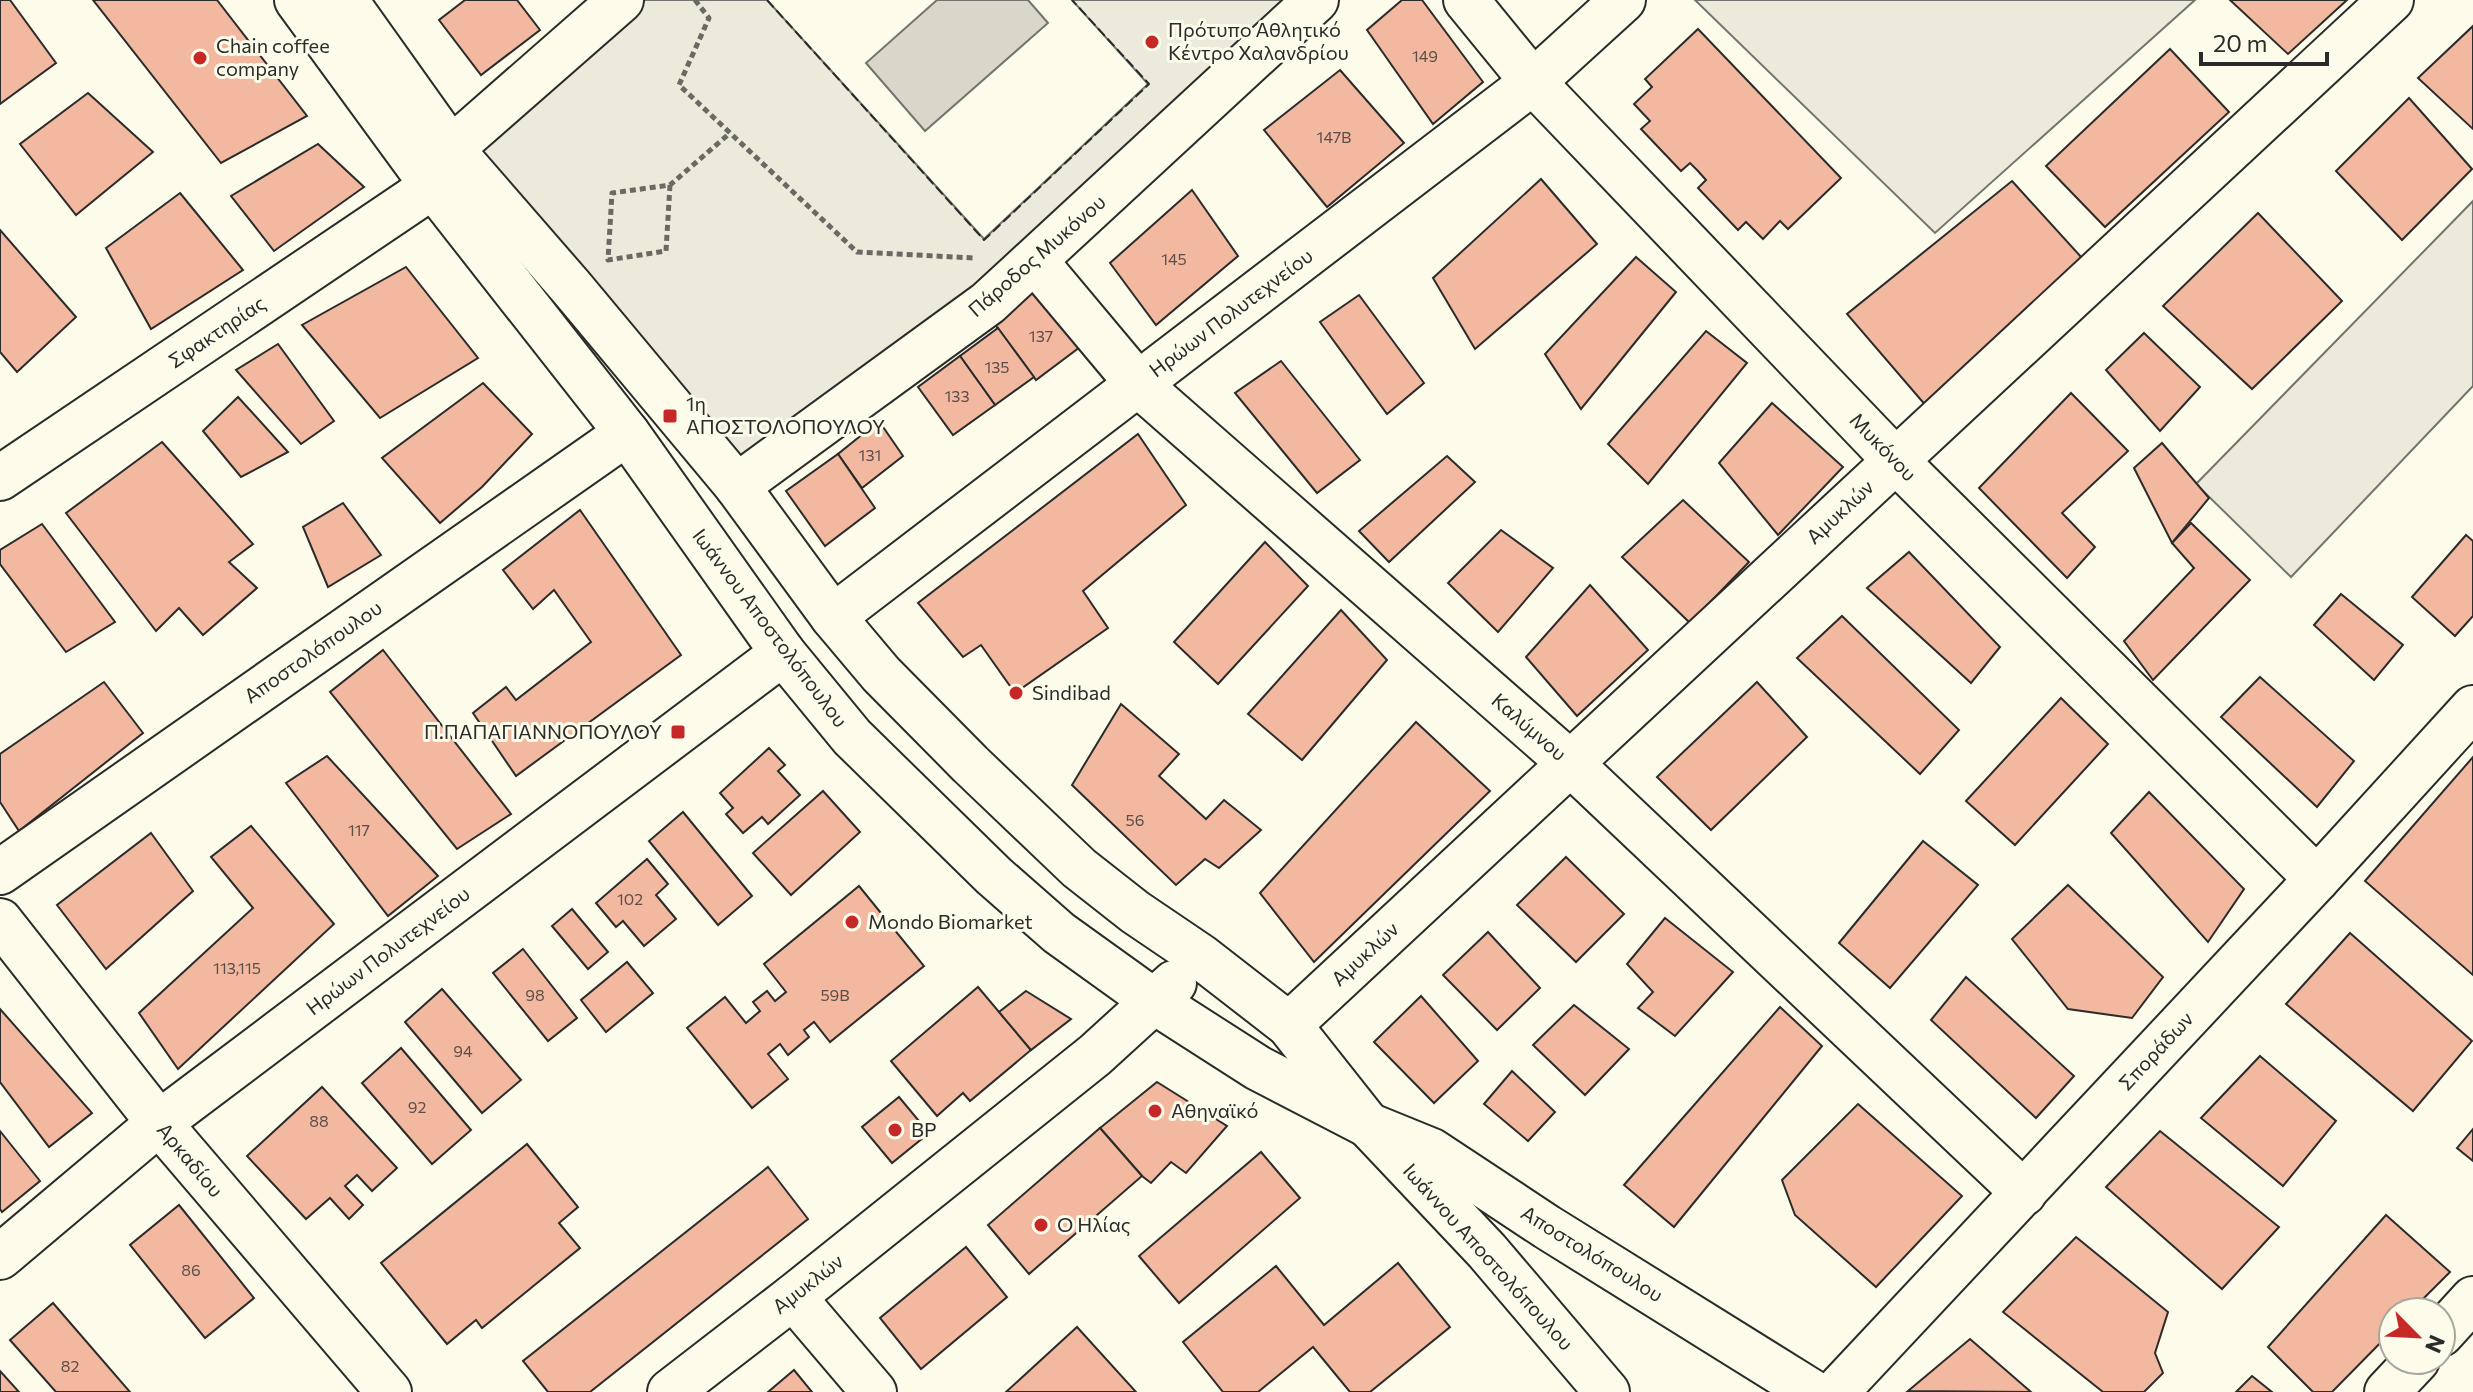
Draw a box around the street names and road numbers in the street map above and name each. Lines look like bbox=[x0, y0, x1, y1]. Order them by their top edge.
street label: Πάροδος Μυκόνου bbox=[963, 189, 1110, 321]
street label: Ηρώων Πολυτεχνείου bbox=[1144, 243, 1317, 382]
street label: Σφακτηρίας bbox=[164, 290, 269, 372]
street label: Μυκόνου bbox=[1845, 407, 1922, 485]
street label: Αμυκλών bbox=[1801, 474, 1878, 548]
street label: Ιωάννου Αποστολόπουλου bbox=[688, 523, 853, 731]
street label: Αποστολόπουλου bbox=[239, 595, 386, 708]
street label: Καλύμνου bbox=[1487, 687, 1572, 765]
street label: Ηρώων Πολυτεχνείου bbox=[301, 881, 474, 1020]
street label: Αμυκλών bbox=[1326, 916, 1403, 990]
street label: Σποράδων bbox=[2113, 1006, 2198, 1094]
street label: Αρκαδίου bbox=[153, 1117, 229, 1201]
street label: Ιωάννου Αποστολόπουλου bbox=[1399, 1158, 1579, 1354]
street label: Αποστολόπουλου bbox=[1517, 1200, 1668, 1306]
street label: Αμυκλών bbox=[767, 1248, 847, 1318]

